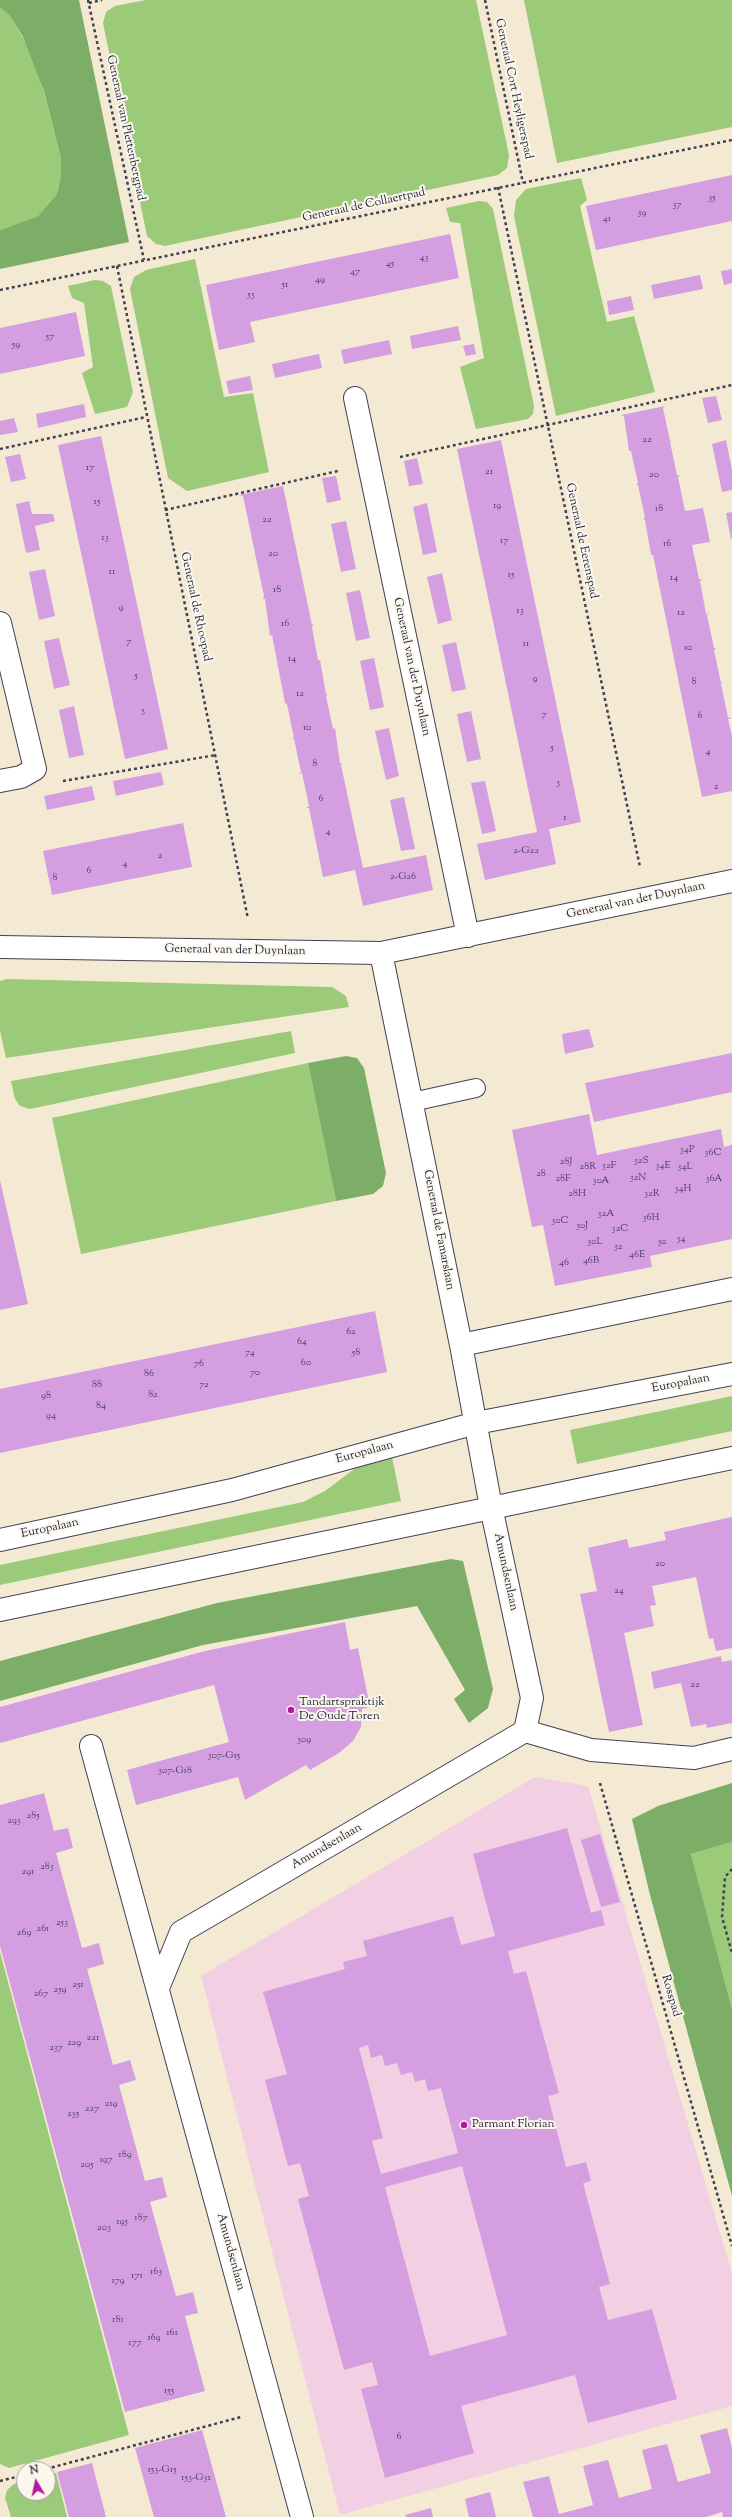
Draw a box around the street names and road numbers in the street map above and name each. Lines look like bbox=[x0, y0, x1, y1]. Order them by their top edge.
street label: Generaal Cort Heyligerspad bbox=[491, 17, 535, 161]
street label: Generaal van Plettenbergpad bbox=[103, 54, 147, 202]
street label: Generaal de Collaertpad bbox=[301, 186, 427, 226]
street label: Generaal de Eerenspad bbox=[562, 482, 600, 600]
street label: Generaal de Rhoopad bbox=[176, 551, 214, 663]
street label: Generaal van der Duynlaan bbox=[389, 596, 433, 738]
street label: Generaal van der Duynlaan bbox=[565, 879, 707, 923]
street label: Generaal van der Duynlaan bbox=[164, 943, 306, 959]
street label: Generaal de Famarslaan bbox=[419, 1169, 457, 1291]
street label: Europalaan bbox=[651, 1371, 711, 1397]
street label: Europalaan bbox=[335, 1438, 395, 1468]
street label: Europalaan bbox=[20, 1516, 80, 1542]
street label: Amundsenlaan bbox=[490, 1532, 520, 1612]
street label: Amundsenlaan bbox=[289, 1821, 365, 1873]
street label: Rosspad bbox=[657, 1973, 683, 2019]
street label: Amundsenlaan bbox=[213, 2212, 247, 2292]

